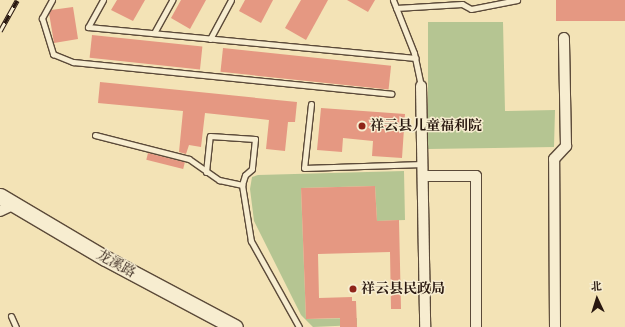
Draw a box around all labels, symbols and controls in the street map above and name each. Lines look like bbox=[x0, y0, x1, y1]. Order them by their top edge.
place label: 祥云县儿童福利院 bbox=[370, 118, 482, 134]
marker: 祥云县儿童福利院 bbox=[357, 121, 367, 131]
street label: 龙溪路 bbox=[94, 246, 138, 282]
north arrow bbox=[577, 279, 617, 319]
text: 北 bbox=[590, 280, 602, 294]
place label: 祥云县民政局 bbox=[361, 281, 445, 297]
marker: 祥云县民政局 bbox=[348, 284, 358, 294]

